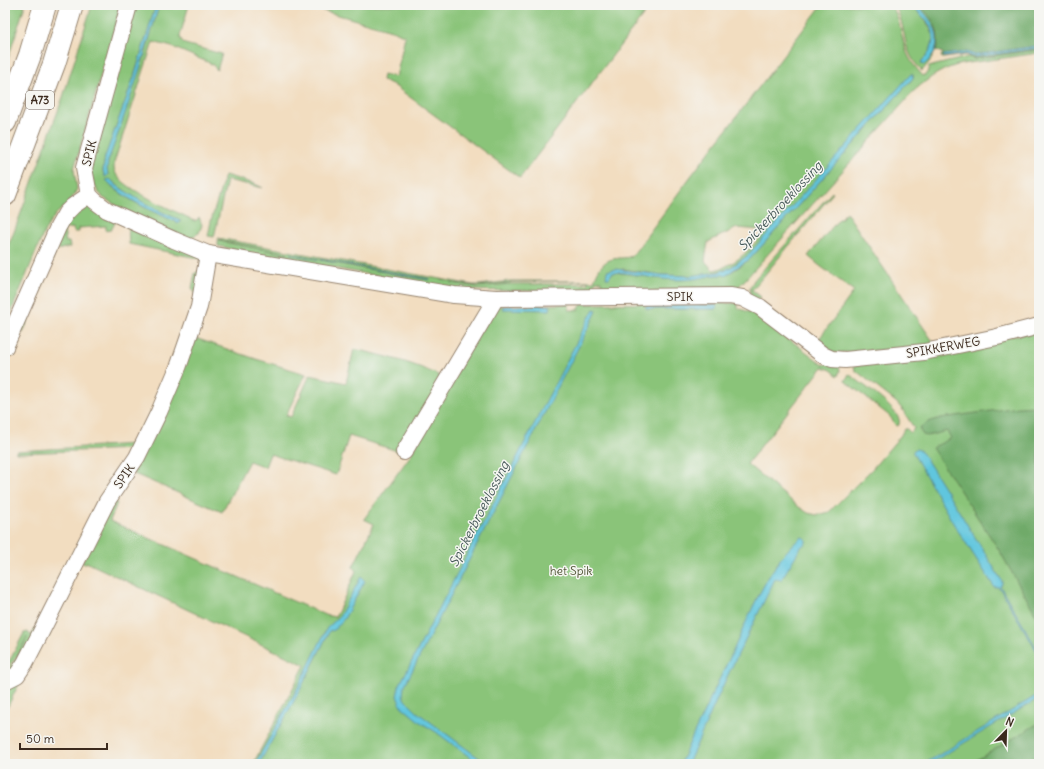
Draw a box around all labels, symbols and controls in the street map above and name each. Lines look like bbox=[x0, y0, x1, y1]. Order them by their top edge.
road number: A73 bbox=[26, 91, 54, 109]
street label: SPIK bbox=[79, 138, 100, 168]
water label: Spickerbroeklossing bbox=[734, 156, 827, 254]
street label: SPIK bbox=[667, 289, 694, 304]
street label: SPIKKERWEG bbox=[905, 333, 982, 361]
water label: Spickerbroeklossing bbox=[445, 457, 514, 570]
street label: SPIK bbox=[110, 460, 138, 491]
park label: het Spik bbox=[550, 563, 592, 578]
north arrow bbox=[986, 711, 1026, 751]
text: N bbox=[1004, 714, 1016, 730]
scale bar bbox=[20, 725, 107, 751]
text: 50 m bbox=[26, 731, 55, 746]

